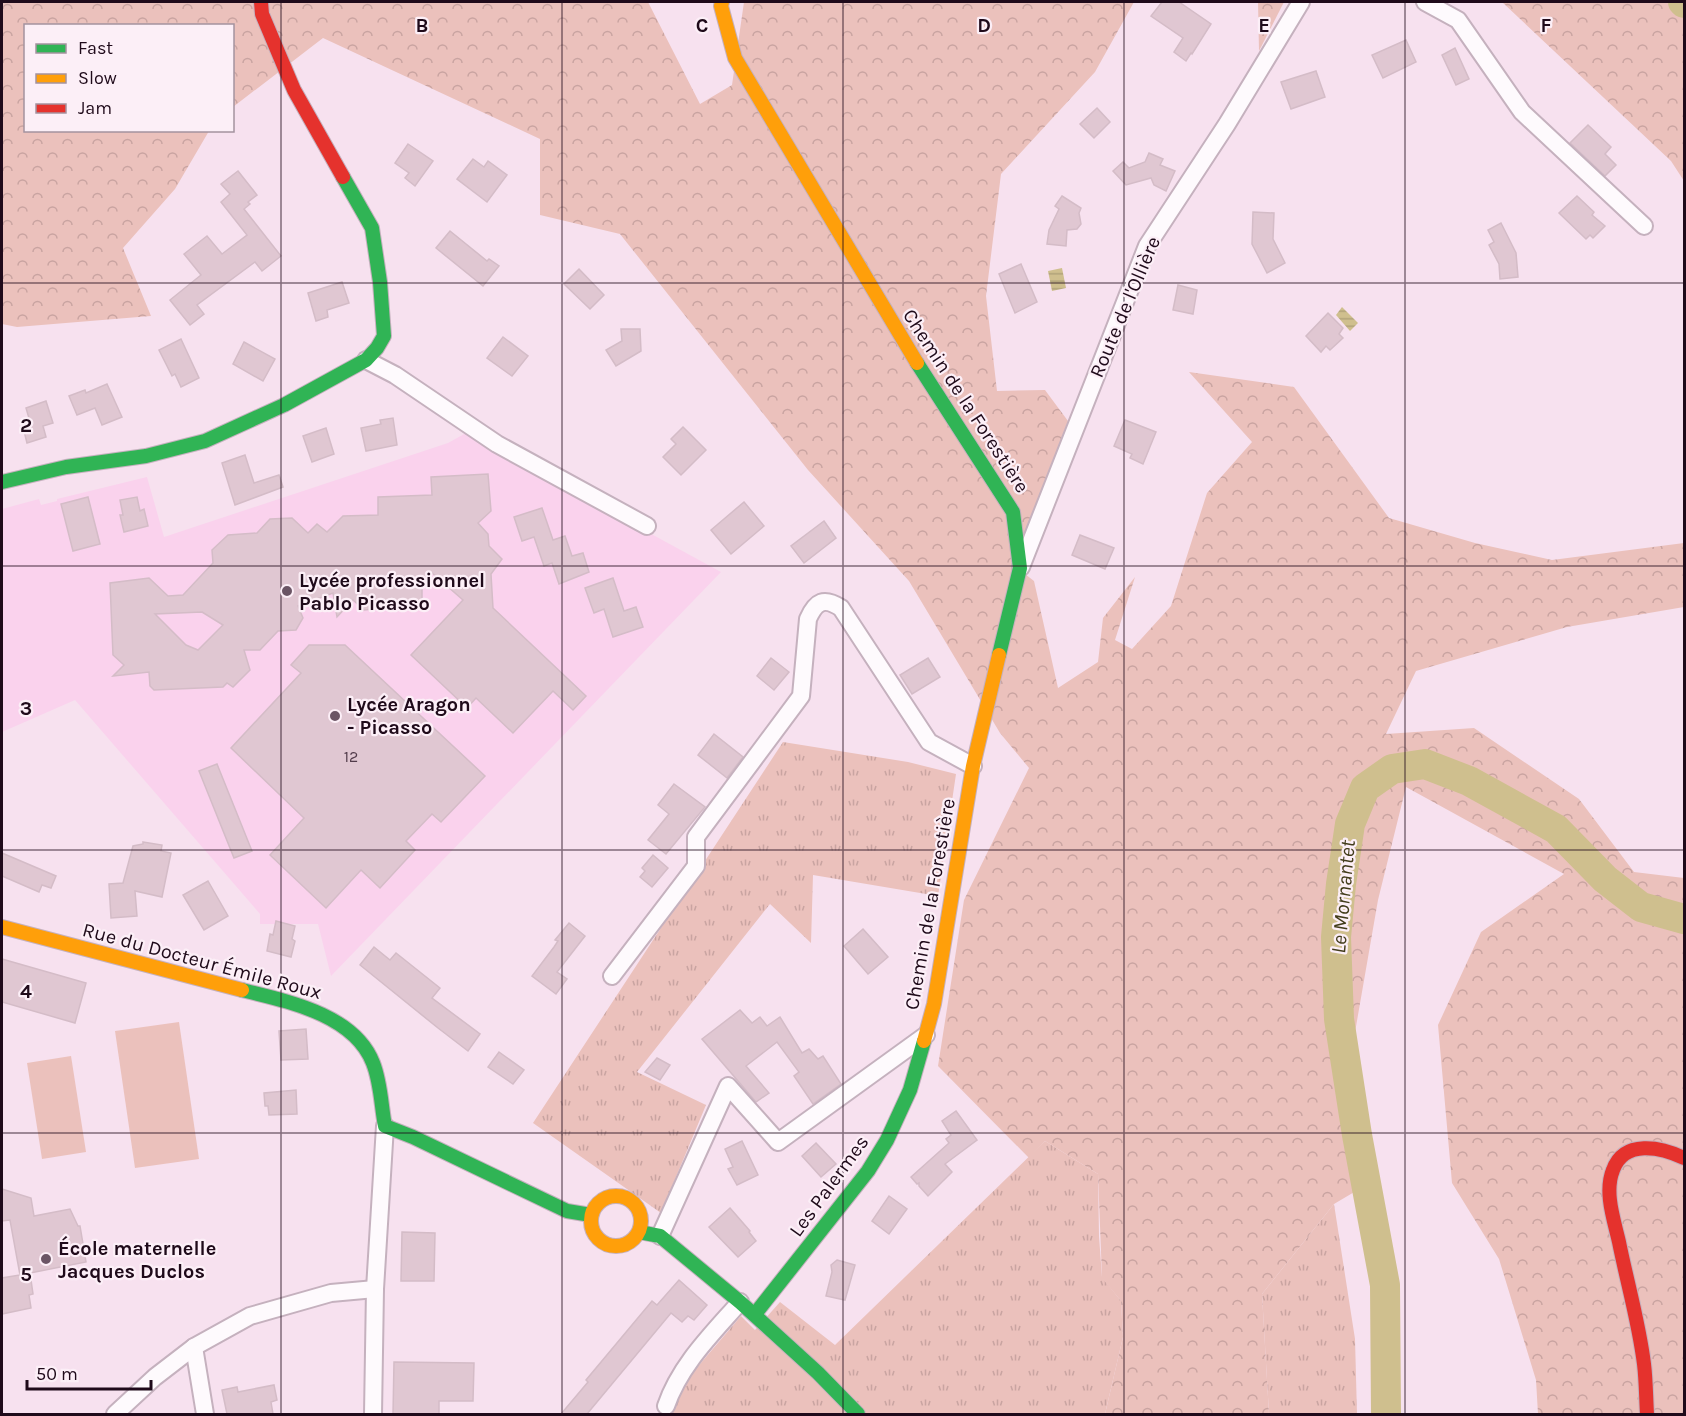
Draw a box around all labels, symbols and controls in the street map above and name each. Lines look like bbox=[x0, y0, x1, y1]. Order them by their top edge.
text: B bbox=[416, 14, 428, 37]
text: C bbox=[696, 14, 708, 37]
text: D bbox=[977, 14, 991, 37]
text: E bbox=[1258, 14, 1270, 37]
text: F bbox=[1541, 14, 1552, 37]
legend bbox=[24, 24, 234, 132]
text: Fast bbox=[78, 37, 113, 59]
text: Slow bbox=[78, 67, 117, 89]
text: Jam bbox=[78, 97, 112, 119]
street label: Route de l'Ollière bbox=[1085, 233, 1165, 381]
street label: Chemin de la Forestière bbox=[898, 305, 1034, 497]
text: 2 bbox=[20, 414, 32, 437]
place label: Lycée professionnel Pablo Picasso bbox=[299, 569, 485, 615]
marker: Lycée professionnel Pablo Picasso bbox=[280, 584, 294, 598]
place label: Lycée Aragon - Picasso bbox=[347, 693, 471, 739]
text: 3 bbox=[20, 697, 32, 720]
marker: Lycée Aragon - Picasso bbox=[328, 709, 342, 723]
house number: 12 bbox=[344, 747, 358, 766]
street label: Chemin de la Forestière bbox=[900, 796, 960, 1012]
water label: Le Mornantet bbox=[1326, 838, 1360, 955]
street label: Rue du Docteur Émile Roux bbox=[80, 917, 324, 1004]
text: 4 bbox=[20, 980, 32, 1003]
street label: Les Palermes bbox=[785, 1131, 873, 1241]
place label: École maternelle Jacques Duclos bbox=[58, 1235, 216, 1283]
marker: École maternelle Jacques Duclos bbox=[39, 1252, 53, 1266]
text: 5 bbox=[20, 1263, 32, 1286]
scale bar bbox=[27, 1353, 152, 1391]
text: 50 m bbox=[36, 1363, 78, 1385]

